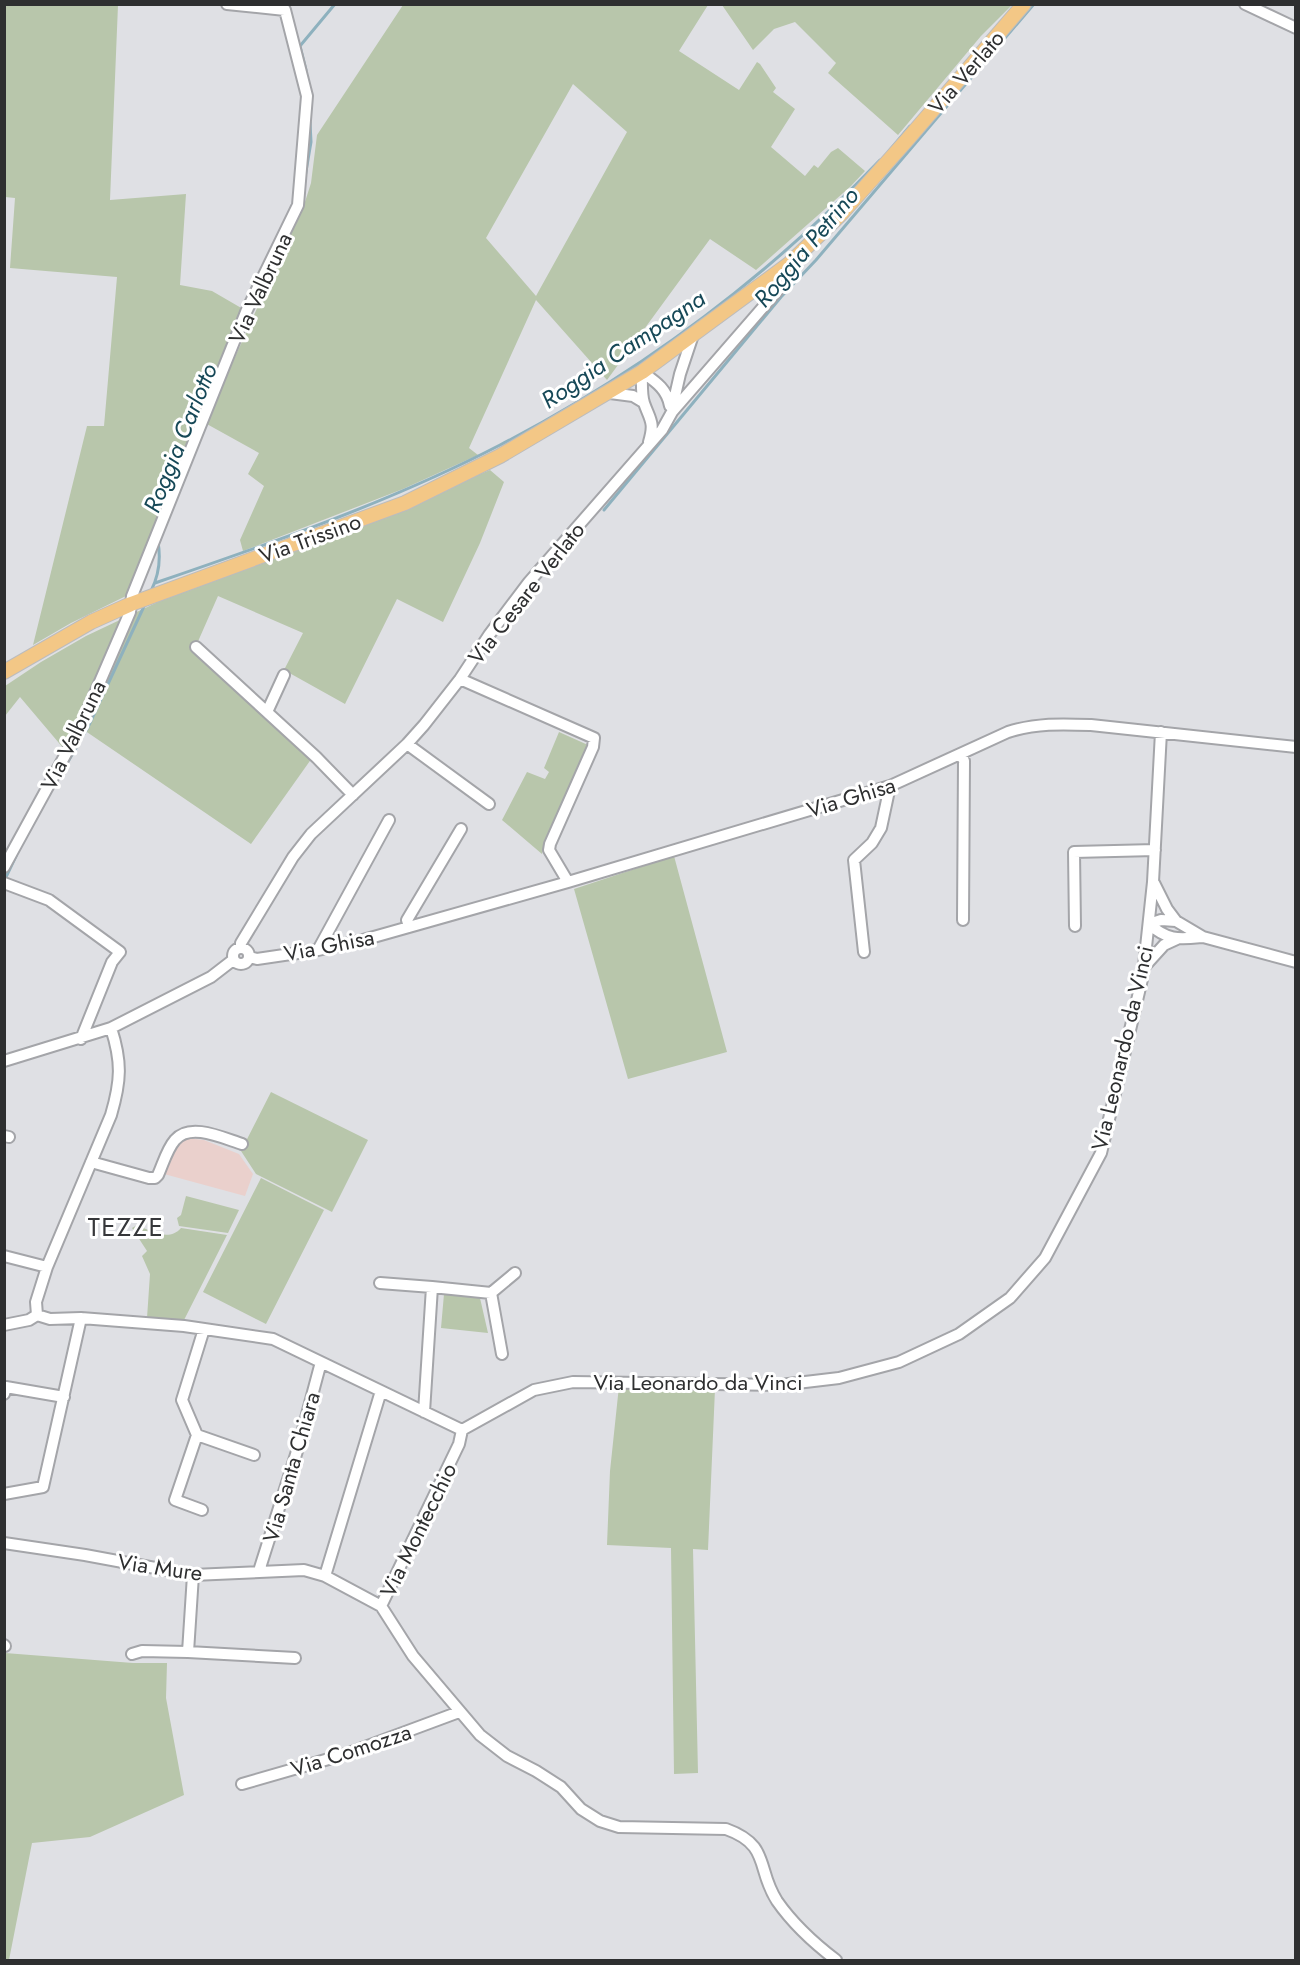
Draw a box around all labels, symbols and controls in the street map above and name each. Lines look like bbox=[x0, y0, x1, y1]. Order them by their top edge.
street label: Via Verlato bbox=[920, 23, 1012, 121]
water label: Roggia Petrino bbox=[745, 179, 867, 315]
street label: Via Valbruna bbox=[220, 227, 300, 349]
water label: Roggia Campagna bbox=[534, 281, 712, 417]
water label: Roggia Carlotto bbox=[134, 358, 226, 518]
street label: Via Trissino bbox=[255, 505, 365, 571]
street label: Via Cesare Verlato bbox=[460, 515, 592, 671]
street label: Via Valbruna bbox=[33, 674, 113, 796]
street label: Via Ghisa bbox=[803, 768, 899, 826]
street label: Via Ghisa bbox=[281, 921, 377, 969]
street label: Via Leonardo da Vinci bbox=[1083, 942, 1161, 1154]
district label: TEZZE bbox=[88, 1208, 164, 1246]
street label: Via Leonardo da Vinci bbox=[593, 1366, 803, 1398]
street label: Via Santa Chiara bbox=[254, 1388, 328, 1546]
street label: Via Montecchio bbox=[372, 1457, 464, 1603]
street label: Via Mure bbox=[116, 1545, 204, 1589]
street label: Via Comozza bbox=[287, 1715, 415, 1785]

